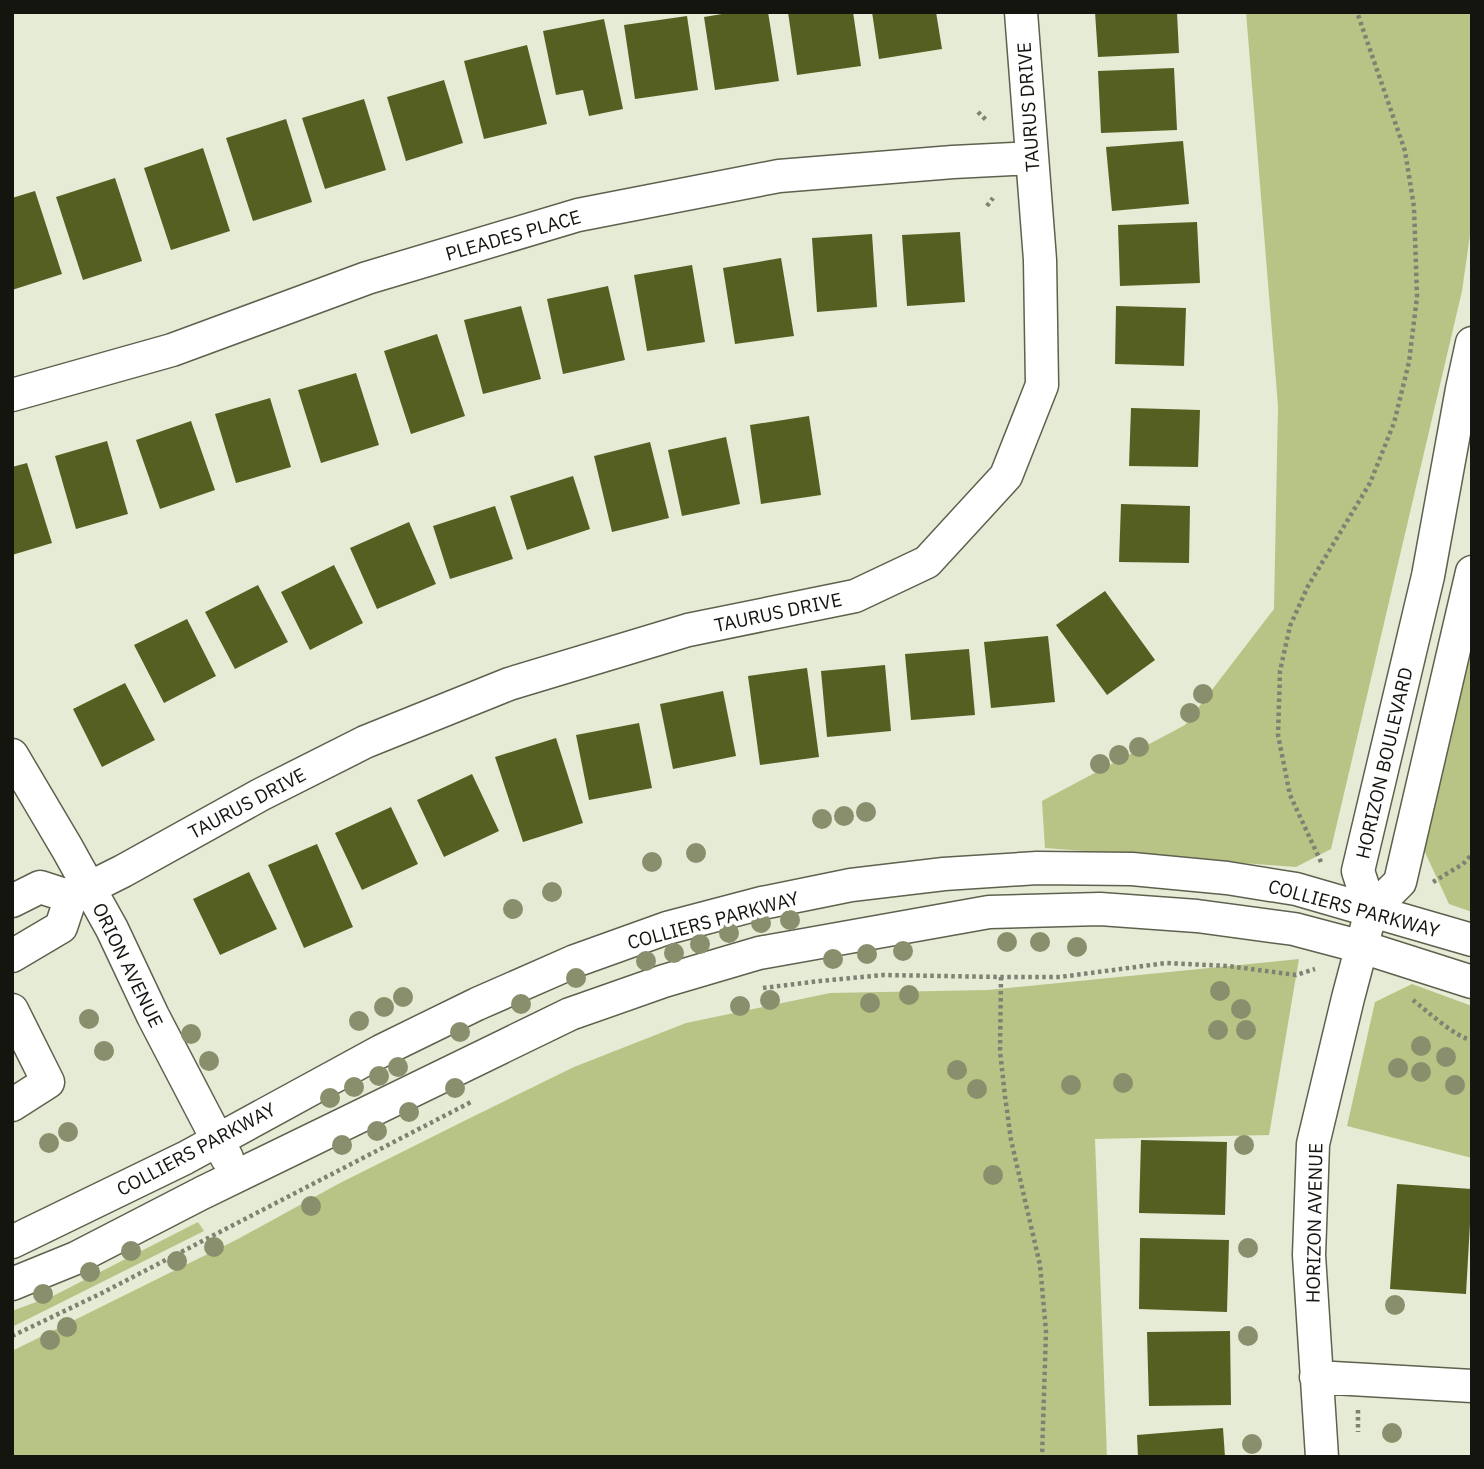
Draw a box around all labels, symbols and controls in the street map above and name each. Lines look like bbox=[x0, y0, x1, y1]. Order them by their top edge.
street label: TAURUS DRIVE bbox=[1011, 41, 1045, 173]
street label: PLEADES PLACE bbox=[442, 204, 584, 266]
street label: TAURUS DRIVE bbox=[712, 587, 844, 637]
street label: HORIZON BOULEVARD bbox=[1350, 665, 1418, 861]
street label: TAURUS DRIVE bbox=[184, 762, 310, 844]
street label: COLLIERS PARKWAY bbox=[1266, 874, 1443, 943]
street label: COLLIERS PARKWAY bbox=[625, 885, 802, 954]
street label: ORION AVENUE bbox=[87, 899, 169, 1031]
street label: COLLIERS PARKWAY bbox=[112, 1097, 280, 1201]
street label: HORIZON AVENUE bbox=[1301, 1143, 1327, 1303]

